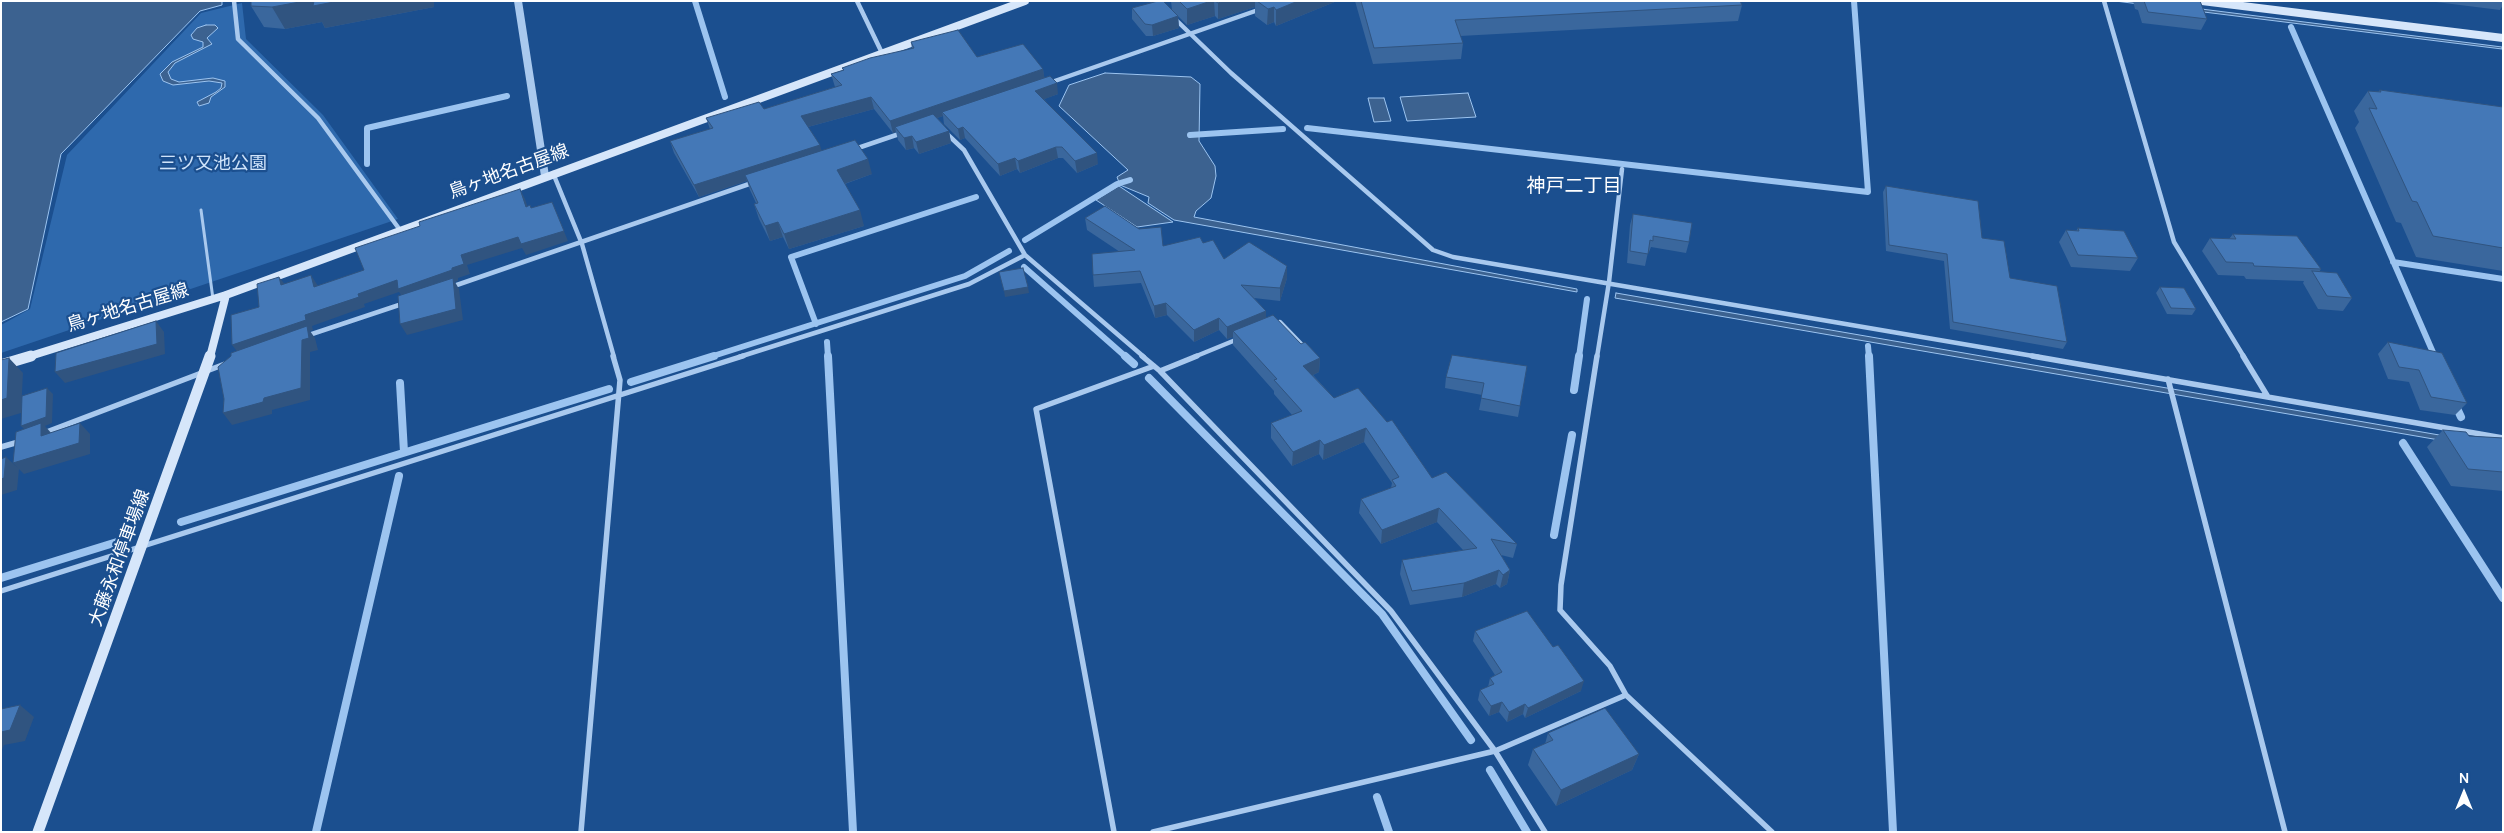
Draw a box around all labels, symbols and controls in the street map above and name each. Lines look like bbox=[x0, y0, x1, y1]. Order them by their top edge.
street label: 鳥ヶ地名古屋線 bbox=[446, 140, 572, 204]
park label: 三ツ又池公園 bbox=[159, 153, 267, 175]
district label: 神戸二丁目 bbox=[1527, 176, 1621, 198]
street label: 鳥ヶ地名古屋線 bbox=[65, 279, 191, 337]
street label: 大藤永和停車場線 bbox=[85, 487, 155, 629]
north arrow bbox=[2439, 768, 2489, 818]
text: N bbox=[2459, 768, 2469, 787]

